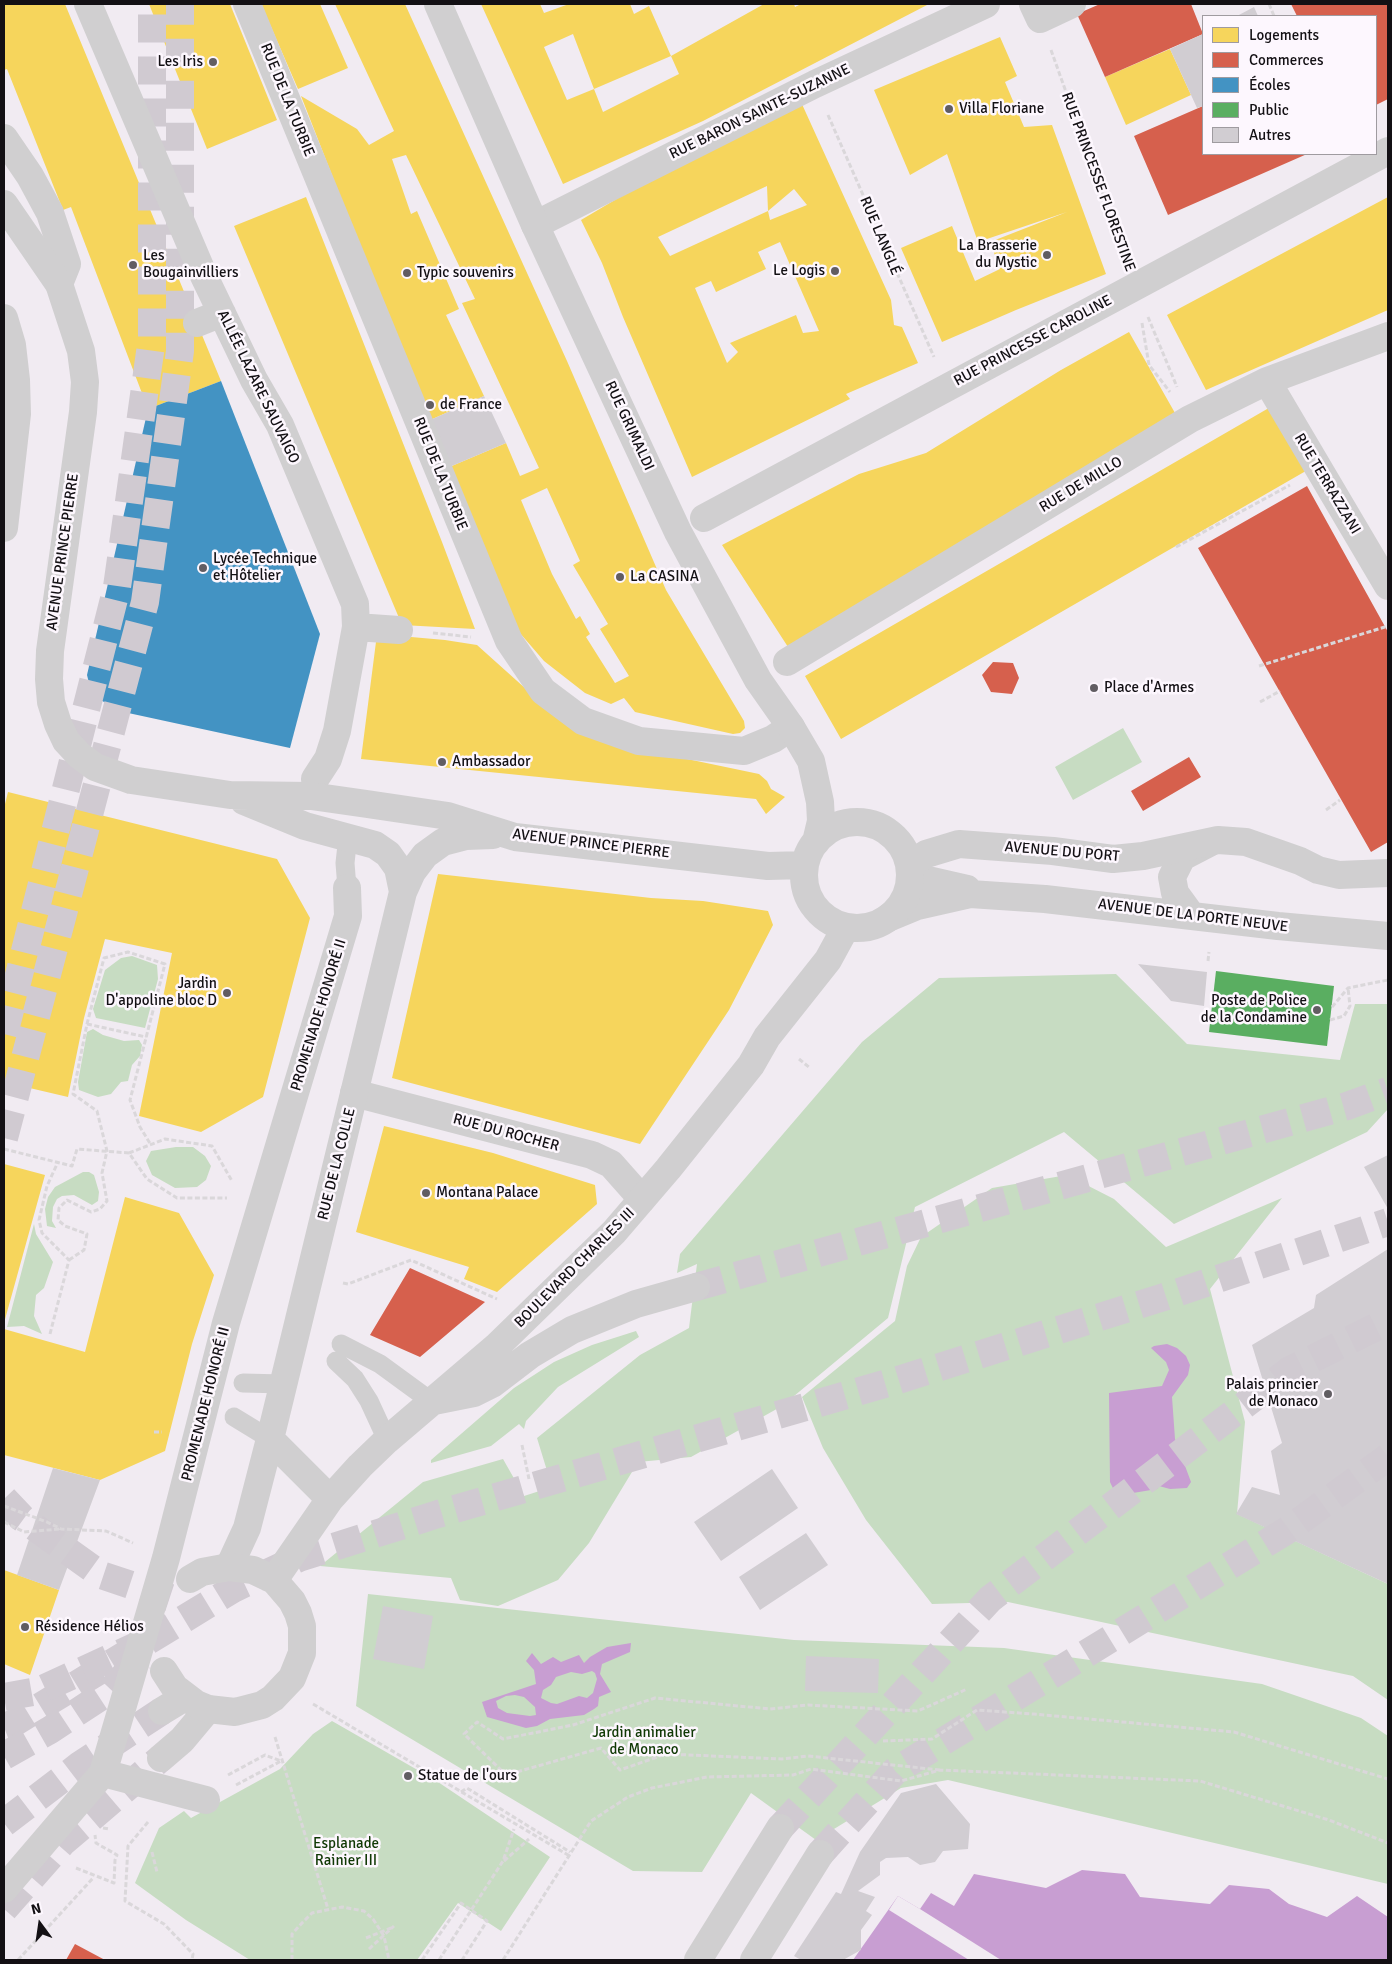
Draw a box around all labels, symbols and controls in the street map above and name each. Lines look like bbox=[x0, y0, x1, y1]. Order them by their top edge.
legend bbox=[1202, 15, 1377, 155]
text: Logements bbox=[1249, 26, 1319, 44]
street label: RUE DE LA TURBIE bbox=[256, 41, 318, 159]
text: Commerces bbox=[1249, 51, 1323, 69]
place label: Les Iris bbox=[157, 53, 203, 71]
marker: Les Iris bbox=[207, 56, 219, 68]
street label: RUE BARON SAINTE-SUZANNE bbox=[667, 60, 853, 164]
text: Écoles bbox=[1249, 76, 1290, 94]
street label: RUE PRINCESSE FLORESTINE bbox=[1057, 90, 1139, 274]
place label: Villa Floriane bbox=[959, 100, 1044, 118]
text: Public bbox=[1249, 101, 1289, 119]
marker: Villa Floriane bbox=[943, 103, 955, 115]
text: Autres bbox=[1249, 126, 1291, 144]
street label: RUE LANGLÉ bbox=[855, 194, 905, 278]
place label: La Brasserie du Mystic bbox=[959, 237, 1037, 272]
place label: Les Bougainvilliers bbox=[143, 247, 239, 282]
marker: La Brasserie du Mystic bbox=[1041, 249, 1053, 261]
marker: Les Bougainvilliers bbox=[127, 259, 139, 271]
place label: Le Logis bbox=[773, 262, 825, 280]
place label: Typic souvenirs bbox=[417, 264, 514, 282]
marker: Le Logis bbox=[829, 265, 841, 277]
marker: Typic souvenirs bbox=[401, 267, 413, 279]
street label: RUE PRINCESSE CAROLINE bbox=[951, 292, 1115, 390]
street label: ALLÉE LAZARE SAUVAIGO bbox=[213, 307, 303, 467]
street label: RUE GRIMALDI bbox=[600, 378, 658, 474]
place label: de France bbox=[440, 396, 502, 414]
marker: de France bbox=[424, 399, 436, 411]
street label: RUE DE LA TURBIE bbox=[409, 415, 471, 533]
street label: RUE TERRAZZANI bbox=[1290, 430, 1364, 538]
street label: RUE DE MILLO bbox=[1036, 453, 1126, 517]
street label: AVENUE PRINCE PIERRE bbox=[43, 472, 83, 632]
place label: Lycée Technique et Hôtelier bbox=[213, 550, 317, 585]
marker: Lycée Technique et Hôtelier bbox=[197, 562, 209, 574]
place label: La CASINA bbox=[630, 568, 699, 586]
marker: La CASINA bbox=[614, 571, 626, 583]
place label: Place d'Armes bbox=[1104, 679, 1194, 697]
marker: Place d'Armes bbox=[1088, 682, 1100, 694]
place label: Ambassador bbox=[452, 753, 531, 771]
marker: Ambassador bbox=[436, 756, 448, 768]
street label: AVENUE PRINCE PIERRE bbox=[511, 825, 671, 863]
street label: AVENUE DU PORT bbox=[1004, 838, 1120, 866]
street label: AVENUE DE LA PORTE NEUVE bbox=[1097, 895, 1289, 937]
street label: PROMENADE HONORÉ II bbox=[287, 937, 351, 1093]
place label: Jardin D'appoline bloc D bbox=[105, 975, 217, 1010]
marker: Jardin D'appoline bloc D bbox=[221, 987, 233, 999]
place label: Poste de Police de la Condamine bbox=[1201, 992, 1307, 1027]
marker: Poste de Police de la Condamine bbox=[1311, 1004, 1323, 1016]
street label: RUE DE LA COLLE bbox=[314, 1106, 360, 1222]
street label: RUE DU ROCHER bbox=[451, 1110, 561, 1156]
place label: Montana Palace bbox=[436, 1184, 538, 1202]
marker: Montana Palace bbox=[420, 1187, 432, 1199]
street label: BOULEVARD CHARLES III bbox=[511, 1204, 639, 1332]
street label: PROMENADE HONORÉ II bbox=[178, 1325, 234, 1483]
place label: Palais princier de Monaco bbox=[1226, 1376, 1318, 1411]
marker: Palais princier de Monaco bbox=[1322, 1388, 1334, 1400]
place label: Résidence Hélios bbox=[35, 1618, 144, 1636]
marker: Résidence Hélios bbox=[19, 1621, 31, 1633]
park label: Jardin animalier de Monaco bbox=[592, 1724, 696, 1759]
place label: Statue de l'ours bbox=[418, 1767, 517, 1785]
marker: Statue de l'ours bbox=[402, 1770, 414, 1782]
park label: Esplanade Rainier III bbox=[313, 1835, 379, 1870]
north arrow bbox=[15, 1899, 65, 1949]
text: N bbox=[29, 1900, 43, 1918]

